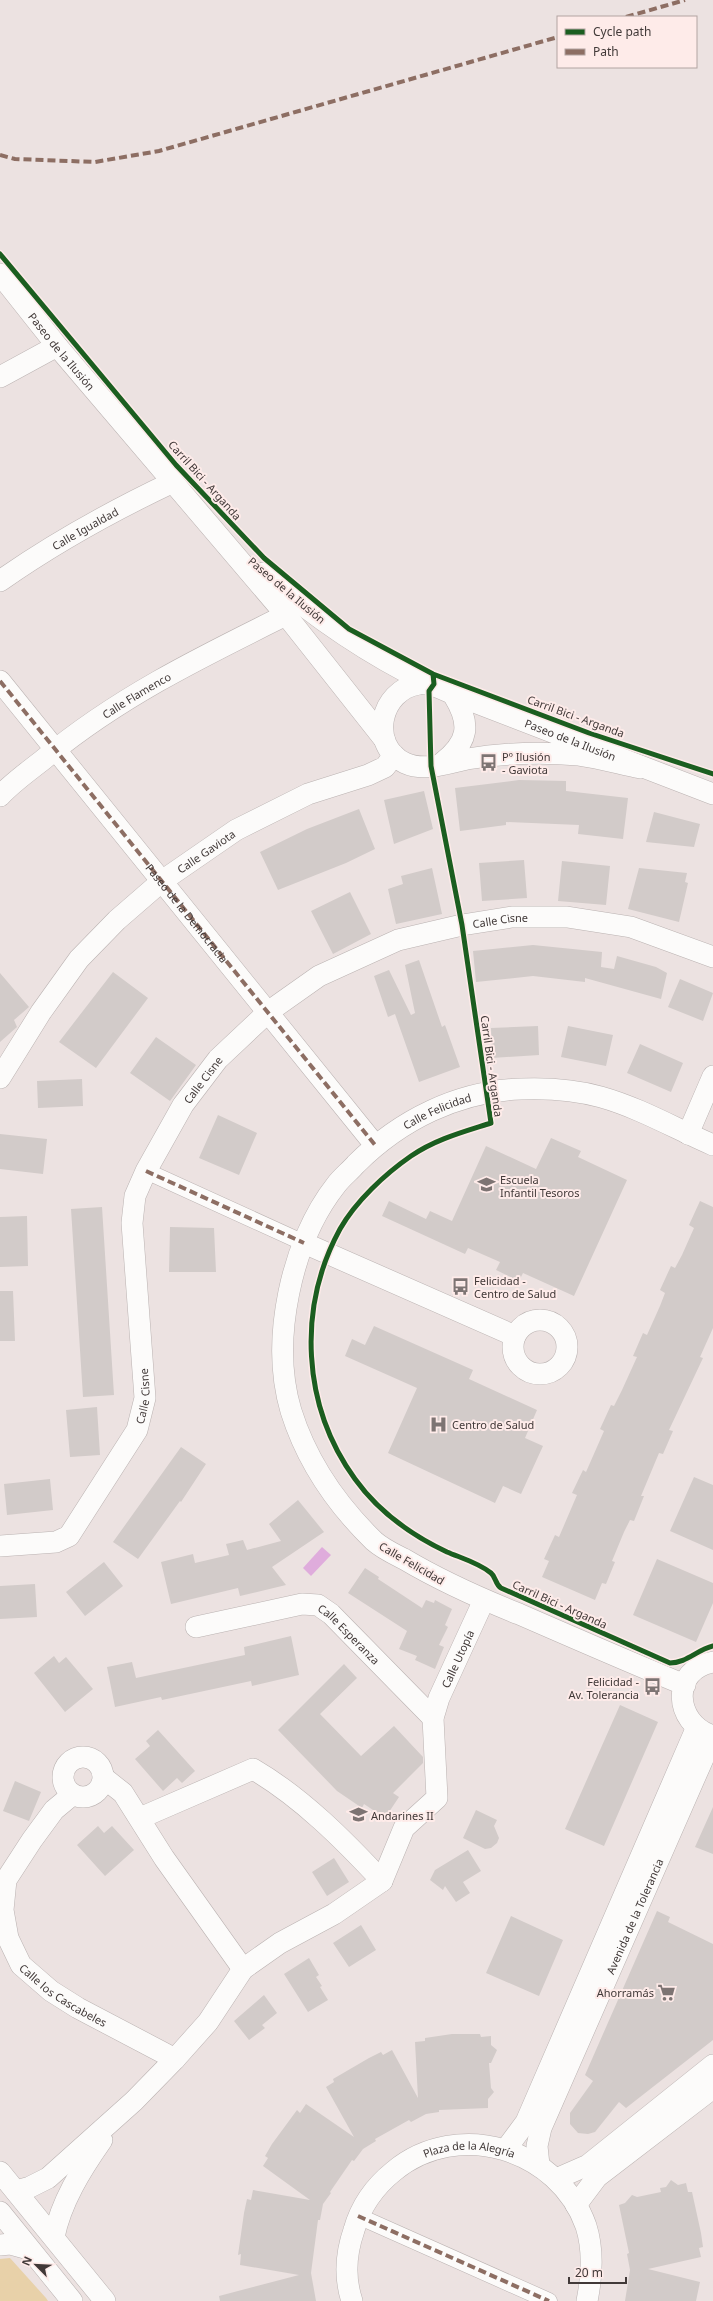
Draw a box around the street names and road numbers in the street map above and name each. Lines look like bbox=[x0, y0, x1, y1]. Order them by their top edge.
street label: Paseo de la Ilusión bbox=[26, 309, 99, 393]
street label: Carril Bici - Arganda bbox=[165, 437, 245, 523]
street label: Calle Igualdad bbox=[49, 503, 121, 553]
street label: Paseo de la Ilusión bbox=[245, 553, 329, 627]
street label: Calle Flamenco bbox=[99, 668, 174, 721]
street label: Carril Bici - Arganda bbox=[525, 691, 627, 741]
street label: Paseo de la Ilusión bbox=[523, 715, 618, 764]
street label: Calle Gaviota bbox=[174, 826, 238, 876]
street label: Paseo de la Democracia bbox=[143, 860, 232, 965]
street label: Calle Cisne bbox=[471, 910, 528, 931]
street label: Carril Bici - Arganda bbox=[477, 1014, 507, 1118]
street label: Calle Cisne bbox=[179, 1053, 225, 1106]
street label: Calle Felicidad bbox=[400, 1089, 473, 1132]
street label: Calle Cisne bbox=[131, 1368, 153, 1425]
street label: Calle Felicidad bbox=[377, 1538, 447, 1588]
street label: Carril Bici - Arganda bbox=[510, 1576, 610, 1632]
street label: Calle Esperanza bbox=[315, 1600, 383, 1667]
street label: Calle Utopía bbox=[437, 1627, 477, 1690]
street label: Avenida de la Tolerancia bbox=[602, 1856, 666, 1976]
street label: Calle los Cascabeles bbox=[17, 1960, 110, 2029]
street label: Plaza de la Alegría bbox=[421, 2137, 518, 2161]

